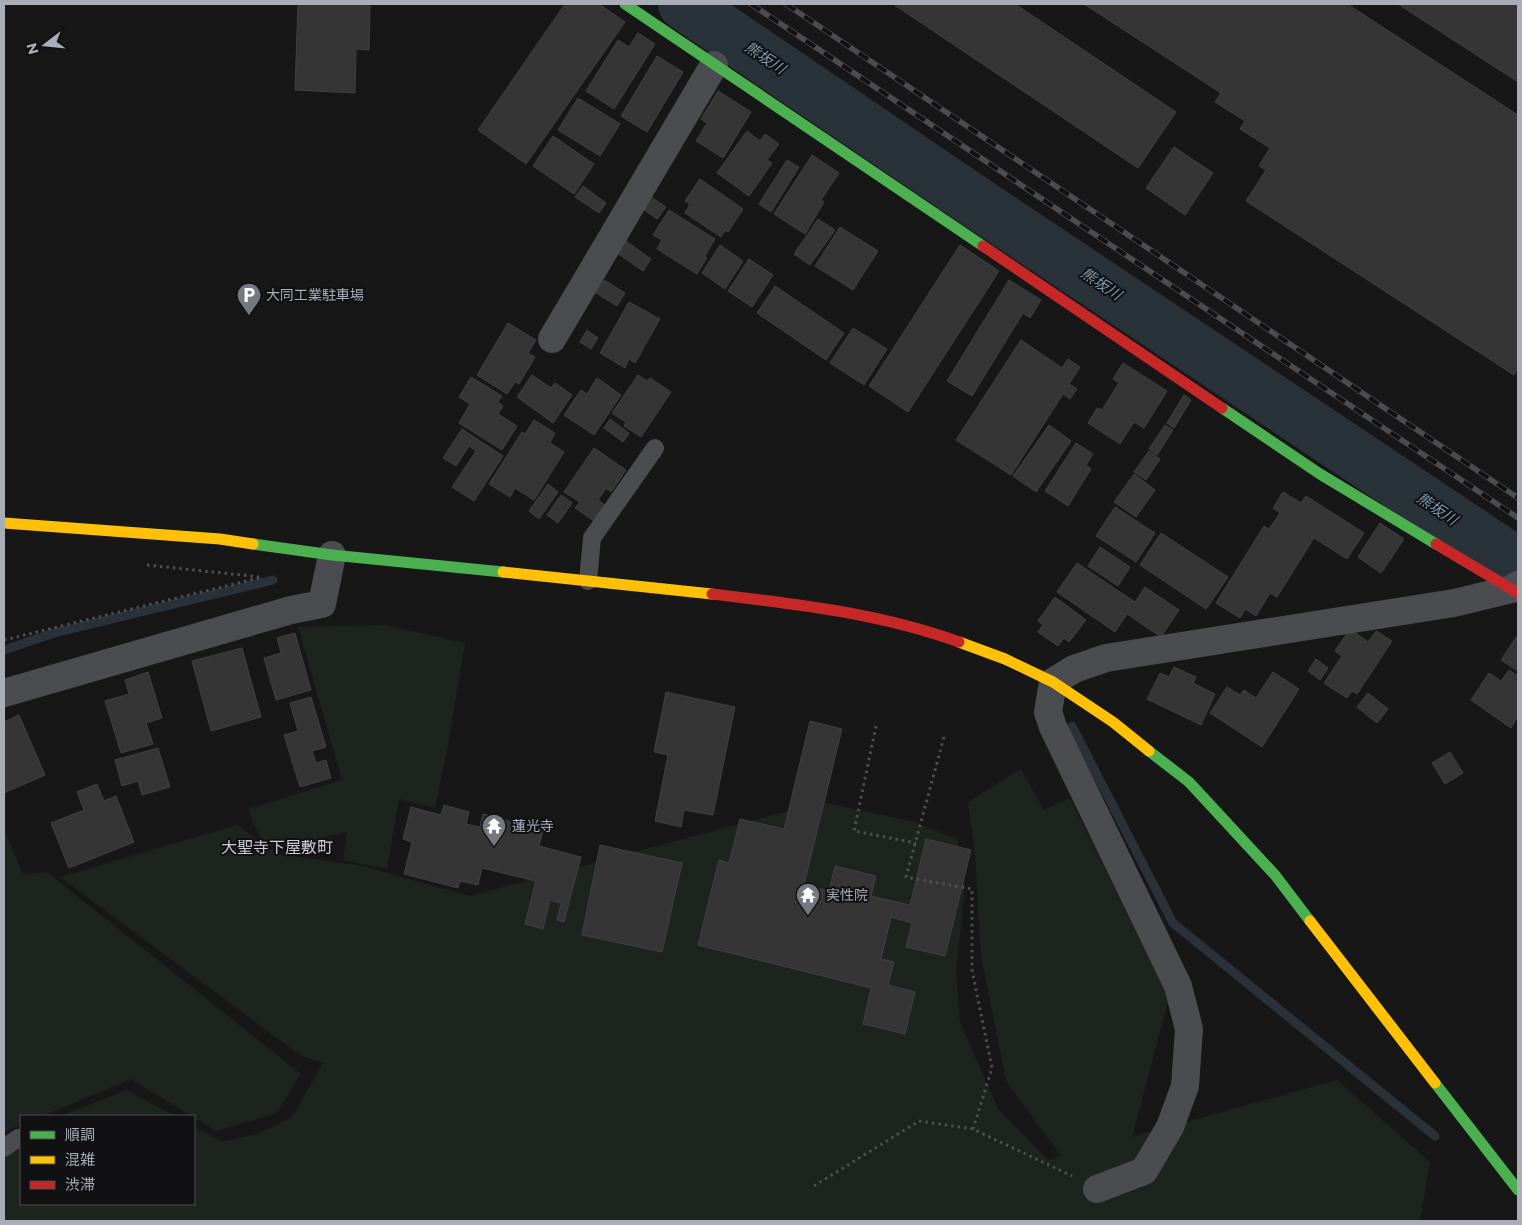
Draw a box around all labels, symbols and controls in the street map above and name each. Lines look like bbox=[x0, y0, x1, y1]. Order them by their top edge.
north arrow bbox=[20, 20, 70, 70]
water label: 熊坂川 bbox=[741, 37, 791, 79]
text: N bbox=[22, 41, 43, 57]
water label: 熊坂川 bbox=[1077, 263, 1127, 305]
parking icon: 大同工業駐車場 bbox=[236, 282, 262, 316]
place label: 大同工業駐車場 bbox=[266, 286, 364, 304]
water label: 熊坂川 bbox=[1413, 488, 1463, 530]
temple icon: 蓮光寺 bbox=[481, 813, 507, 847]
place label: 蓮光寺 bbox=[512, 817, 554, 835]
district label: 大聖寺下屋敷町 bbox=[221, 838, 333, 857]
temple icon: 実性院 bbox=[795, 882, 821, 916]
place label: 実性院 bbox=[826, 886, 868, 904]
legend bbox=[20, 1115, 195, 1205]
text: 順調 bbox=[65, 1125, 95, 1144]
text: 混雑 bbox=[65, 1150, 95, 1169]
text: 渋滞 bbox=[65, 1175, 95, 1194]

